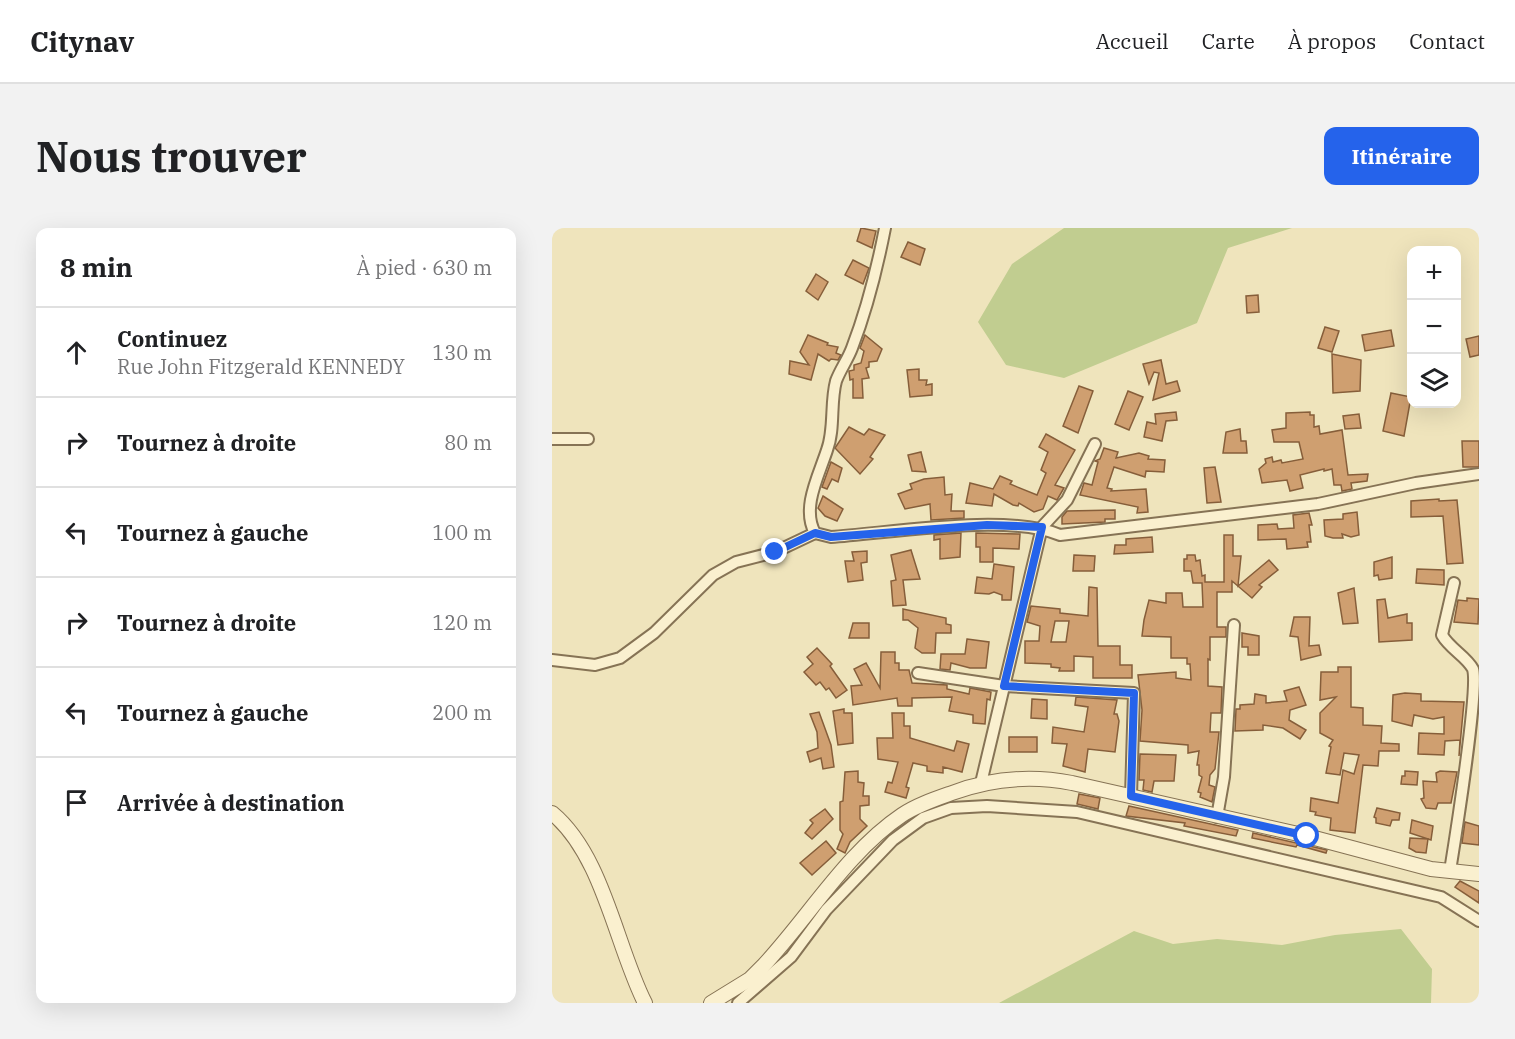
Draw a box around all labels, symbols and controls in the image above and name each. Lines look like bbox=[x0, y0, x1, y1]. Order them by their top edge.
text: Citynav bbox=[30, 23, 134, 60]
text: Accueil bbox=[1096, 27, 1169, 55]
text: Carte bbox=[1202, 27, 1255, 55]
text: À propos bbox=[1288, 27, 1376, 55]
text: Contact bbox=[1409, 27, 1485, 55]
button: Itinéraire bbox=[1324, 127, 1479, 185]
text: Nous trouver bbox=[36, 129, 307, 184]
map controls bbox=[1407, 246, 1461, 408]
button: + bbox=[1407, 246, 1461, 300]
text: 8 min bbox=[60, 250, 133, 284]
text: À pied · 630 m bbox=[357, 254, 492, 281]
button: − bbox=[1407, 300, 1461, 354]
text: Continuez bbox=[117, 324, 227, 353]
icon: ahead bbox=[60, 336, 93, 369]
text: 130 m bbox=[432, 339, 492, 366]
text: Rue John Fitzgerald KENNEDY bbox=[117, 353, 405, 380]
button: layers bbox=[1407, 354, 1461, 408]
icon: right bbox=[60, 426, 93, 459]
text: Tournez à droite bbox=[117, 428, 296, 457]
text: 80 m bbox=[444, 429, 492, 456]
icon: left bbox=[60, 516, 93, 549]
text: Tournez à gauche bbox=[117, 518, 308, 547]
text: 100 m bbox=[432, 519, 492, 546]
route end bbox=[761, 538, 787, 564]
icon: right bbox=[60, 606, 93, 639]
text: Tournez à droite bbox=[117, 608, 296, 637]
text: 120 m bbox=[432, 609, 492, 636]
icon: left bbox=[60, 696, 93, 729]
text: Tournez à gauche bbox=[117, 698, 308, 727]
text: 200 m bbox=[432, 699, 492, 726]
icon: arrive bbox=[60, 786, 93, 819]
text: Arrivée à destination bbox=[117, 788, 345, 817]
route start bbox=[1293, 822, 1319, 848]

